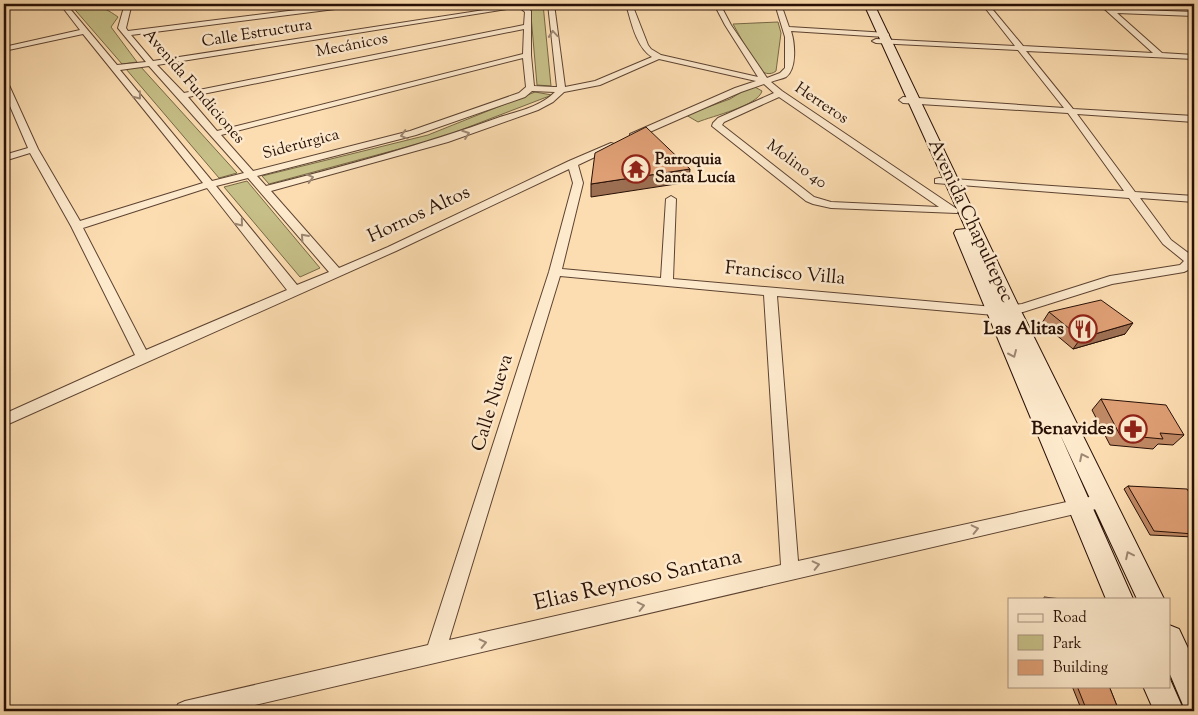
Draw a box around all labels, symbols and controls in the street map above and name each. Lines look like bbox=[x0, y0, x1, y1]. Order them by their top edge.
street label: Calle Estructura bbox=[200, 14, 314, 54]
street label: Avenida Fundiciones bbox=[137, 25, 249, 149]
street label: Mecánicos bbox=[314, 28, 390, 64]
one-way arrow bbox=[548, 29, 559, 37]
street label: Herreros bbox=[789, 78, 853, 130]
one-way arrow bbox=[132, 90, 140, 99]
street label: Siderúrgica bbox=[260, 124, 342, 166]
one-way arrow bbox=[400, 129, 408, 140]
one-way arrow bbox=[461, 130, 470, 140]
street label: Molino 40 bbox=[761, 135, 831, 195]
street label: Avenida Chapultepec bbox=[920, 135, 1020, 308]
place label: Parroquia Santa Lucía bbox=[655, 149, 736, 190]
temple icon: Parroquia Santa Lucía bbox=[621, 154, 651, 184]
one-way arrow bbox=[305, 173, 314, 184]
street label: Hornos Altos bbox=[363, 179, 475, 251]
one-way arrow bbox=[234, 217, 243, 226]
one-way arrow bbox=[301, 234, 310, 243]
street label: Francisco Villa bbox=[724, 255, 846, 293]
restaurant icon: Las Alitas bbox=[1068, 314, 1098, 344]
place label: Las Alitas bbox=[984, 316, 1065, 343]
one-way arrow bbox=[1006, 349, 1017, 358]
street label: Calle Nueva bbox=[465, 351, 521, 455]
pharmacy icon: Benavides bbox=[1118, 414, 1148, 444]
place label: Benavides bbox=[1031, 416, 1115, 443]
one-way arrow bbox=[1078, 453, 1089, 462]
one-way arrow bbox=[970, 524, 979, 535]
street label: Elias Reynoso Santana bbox=[531, 542, 745, 620]
one-way arrow bbox=[1125, 551, 1135, 560]
one-way arrow bbox=[812, 560, 821, 571]
legend bbox=[1008, 598, 1170, 688]
one-way arrow bbox=[636, 601, 645, 612]
text: Road bbox=[1053, 608, 1087, 629]
text: Park bbox=[1053, 634, 1082, 655]
one-way arrow bbox=[478, 638, 487, 649]
text: Building bbox=[1053, 658, 1108, 679]

